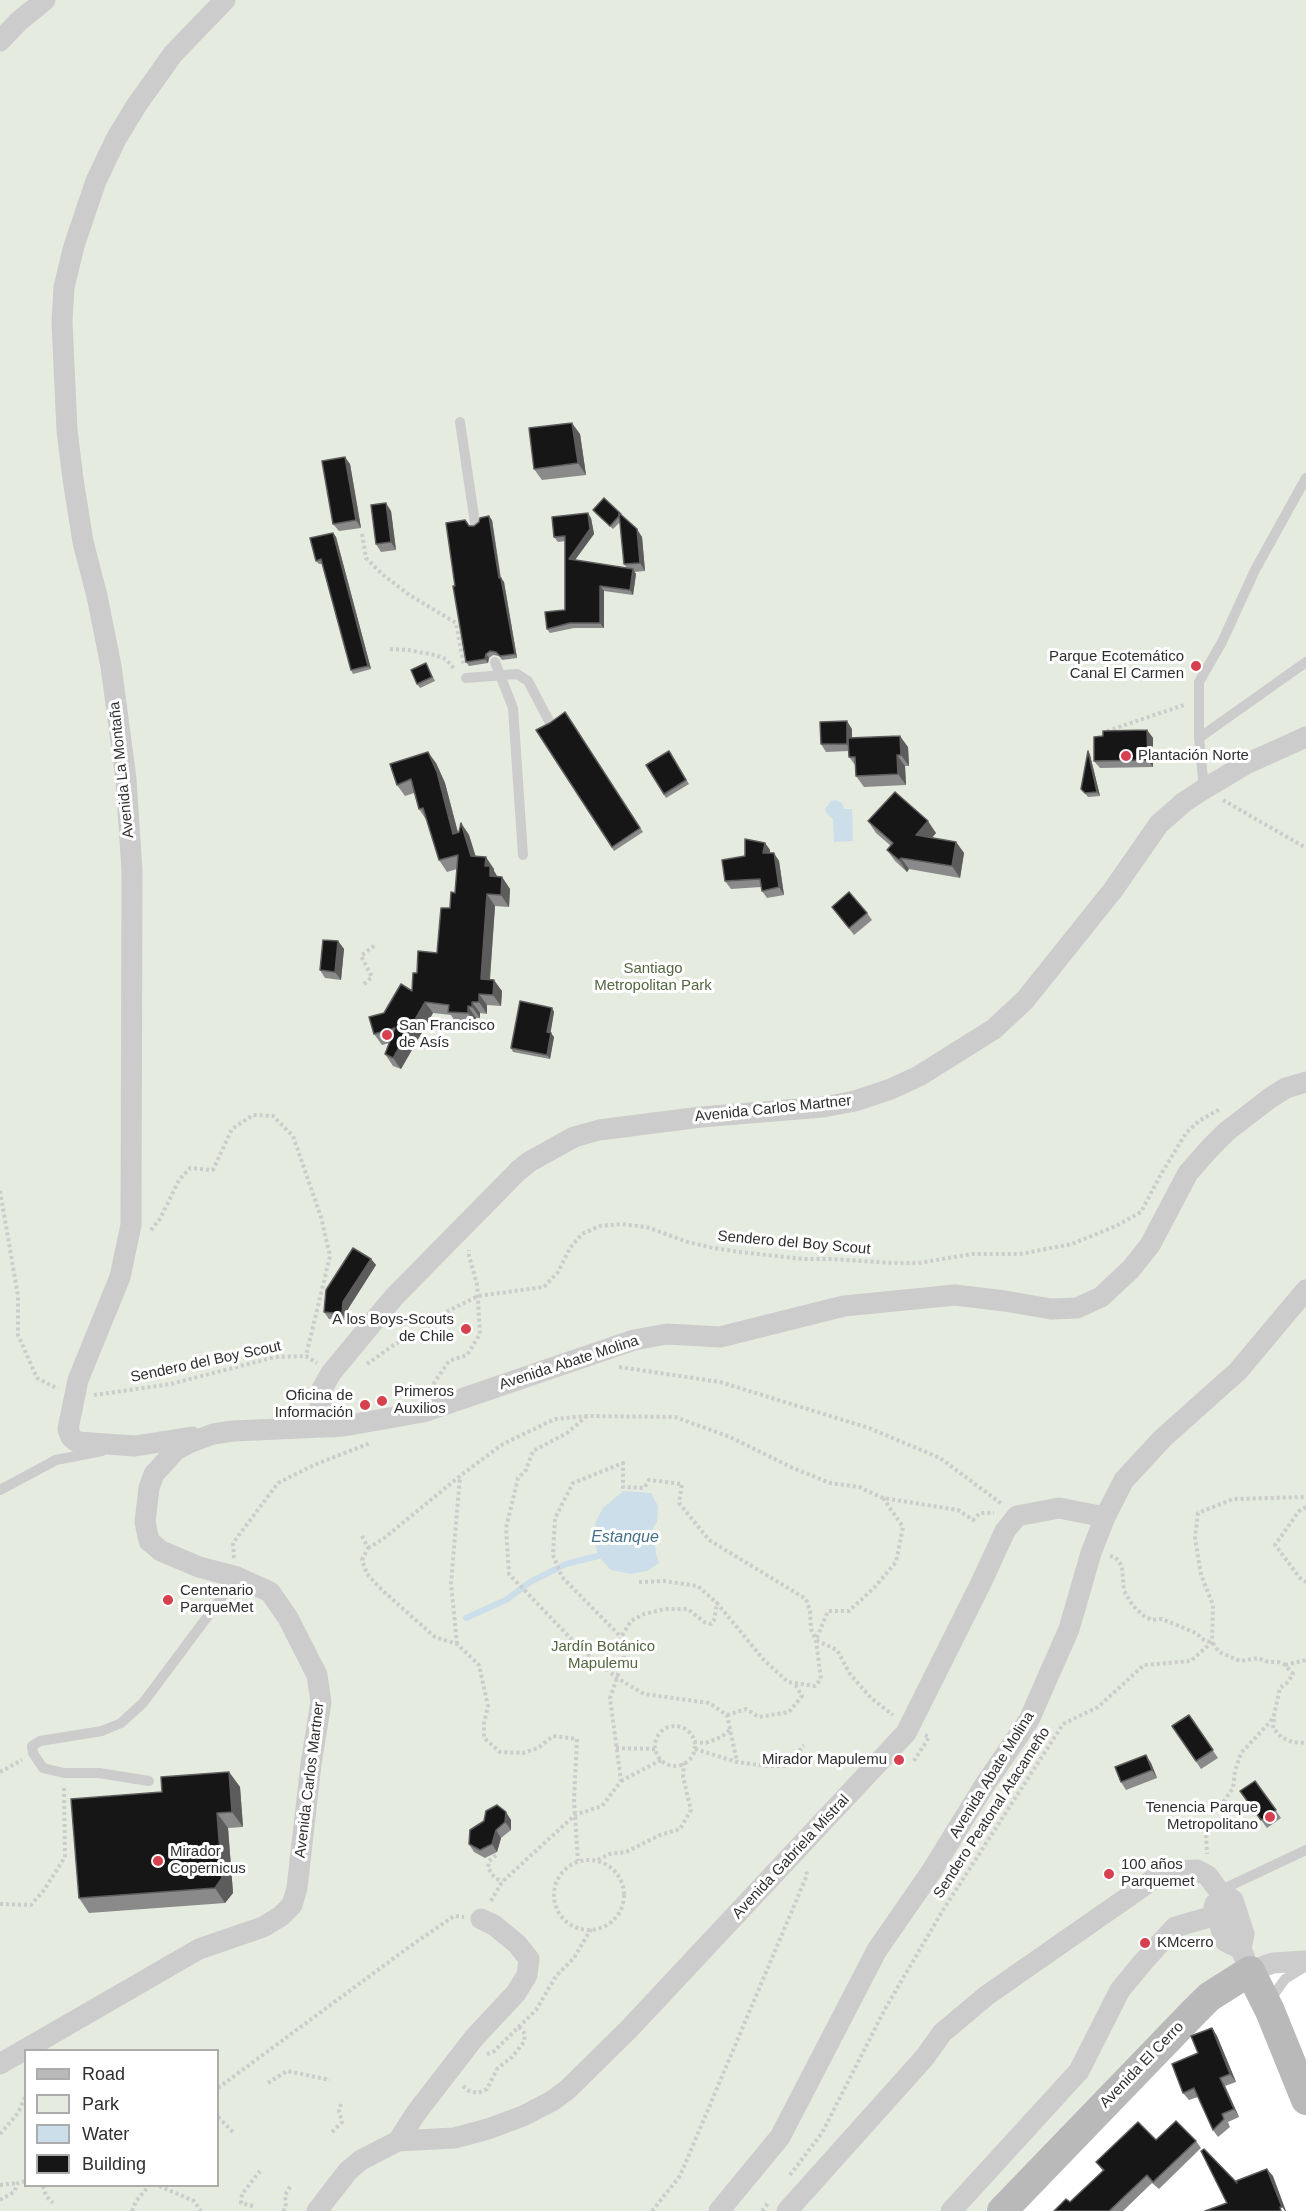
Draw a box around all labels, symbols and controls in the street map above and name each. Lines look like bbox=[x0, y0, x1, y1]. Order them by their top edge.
place label: Parque Ecotemático Canal El Carmen bbox=[1049, 648, 1184, 683]
marker: Parque Ecotemático Canal El Carmen bbox=[1189, 659, 1203, 673]
street label: Avenida La Montaña bbox=[106, 701, 138, 839]
place label: Plantación Norte bbox=[1138, 747, 1249, 765]
marker: Plantación Norte bbox=[1119, 749, 1133, 763]
park label: Santiago Metropolitan Park bbox=[594, 960, 712, 995]
place label: San Francisco de Asís bbox=[399, 1017, 495, 1052]
marker: San Francisco de Asís bbox=[380, 1028, 394, 1042]
street label: Avenida Carlos Martner bbox=[694, 1092, 852, 1126]
street label: Sendero del Boy Scout bbox=[717, 1227, 871, 1259]
place label: A los Boys-Scouts de Chile bbox=[332, 1311, 454, 1346]
marker: A los Boys-Scouts de Chile bbox=[459, 1322, 473, 1336]
street label: Avenida Abate Molina bbox=[497, 1332, 641, 1394]
street label: Sendero del Boy Scout bbox=[129, 1337, 283, 1387]
place label: Primeros Auxilios bbox=[394, 1383, 454, 1418]
place label: Oficina de Información bbox=[275, 1387, 353, 1422]
marker: Primeros Auxilios bbox=[375, 1394, 389, 1408]
marker: Oficina de Información bbox=[358, 1398, 372, 1412]
water label: Estanque bbox=[591, 1528, 659, 1548]
place label: Centenario ParqueMet bbox=[180, 1582, 253, 1617]
marker: Centenario ParqueMet bbox=[161, 1593, 175, 1607]
park label: Jardín Botánico Mapulemu bbox=[551, 1638, 655, 1673]
street label: Avenida Carlos Martner bbox=[291, 1701, 329, 1859]
street label: Avenida Abate Molina bbox=[946, 1708, 1038, 1842]
street label: Sendero Peatonal Atacameño bbox=[930, 1724, 1054, 1902]
place label: Mirador Mapulemu bbox=[762, 1751, 887, 1769]
marker: Mirador Mapulemu bbox=[892, 1753, 906, 1767]
street label: Avenida Gabriela Mistral bbox=[729, 1791, 853, 1923]
place label: Tenencia Parque Metropolitano bbox=[1145, 1799, 1258, 1834]
marker: Tenencia Parque Metropolitano bbox=[1263, 1810, 1277, 1824]
place label: Mirador Copernicus bbox=[170, 1843, 246, 1878]
marker: Mirador Copernicus bbox=[151, 1854, 165, 1868]
place label: 100 años Parquemet bbox=[1121, 1856, 1194, 1891]
marker: 100 años Parquemet bbox=[1102, 1867, 1116, 1881]
place label: KMcerro bbox=[1157, 1934, 1214, 1952]
marker: KMcerro bbox=[1138, 1936, 1152, 1950]
street label: Avenida El Cerro bbox=[1096, 2018, 1188, 2112]
legend bbox=[24, 2049, 219, 2187]
text: Road bbox=[82, 2064, 125, 2084]
text: Park bbox=[82, 2094, 119, 2114]
text: Water bbox=[82, 2124, 129, 2144]
text: Building bbox=[82, 2154, 146, 2174]

